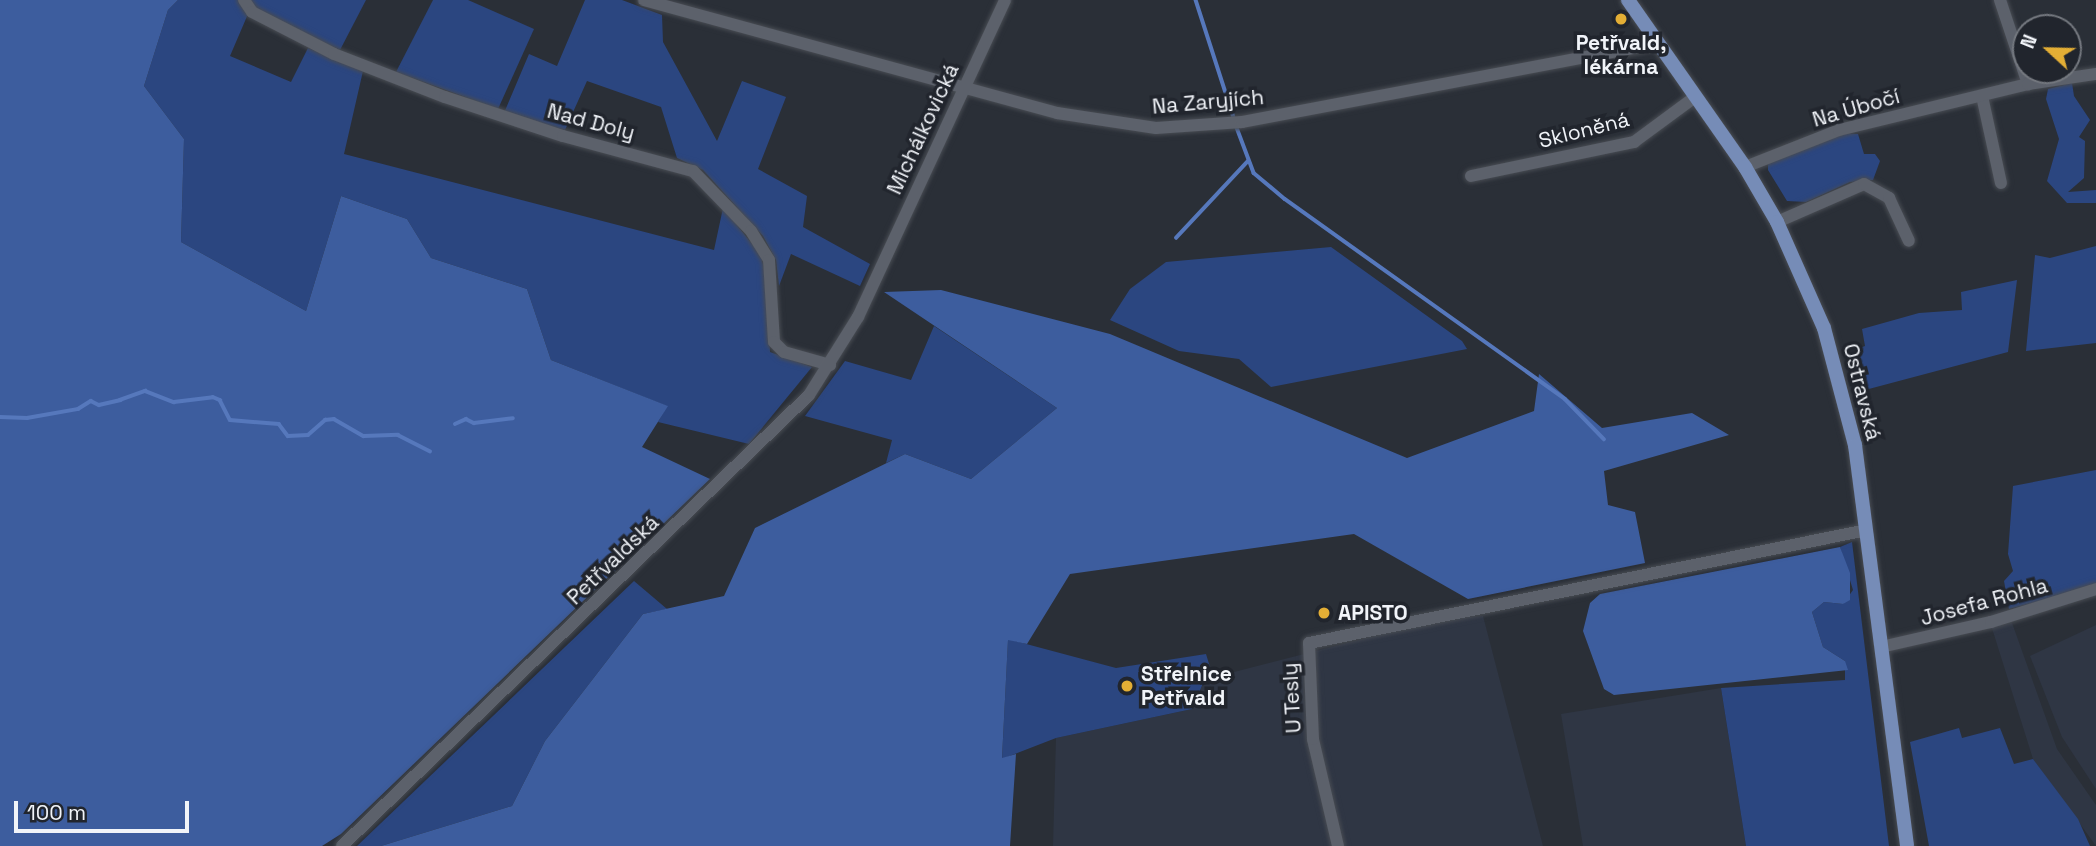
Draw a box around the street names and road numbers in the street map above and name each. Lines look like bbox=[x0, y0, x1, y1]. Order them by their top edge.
street label: Michálkovická bbox=[882, 60, 964, 198]
street label: Na Úbočí bbox=[1809, 84, 1903, 132]
street label: Na Zaryjích bbox=[1151, 85, 1265, 119]
street label: Nad Doly bbox=[544, 98, 638, 146]
street label: Skloněná bbox=[1536, 107, 1632, 153]
street label: Ostravská bbox=[1838, 341, 1886, 443]
street label: Petřvaldská bbox=[562, 510, 664, 610]
street label: Josefa Rohla bbox=[1918, 573, 2050, 631]
street label: U Tesly bbox=[1278, 662, 1306, 734]

